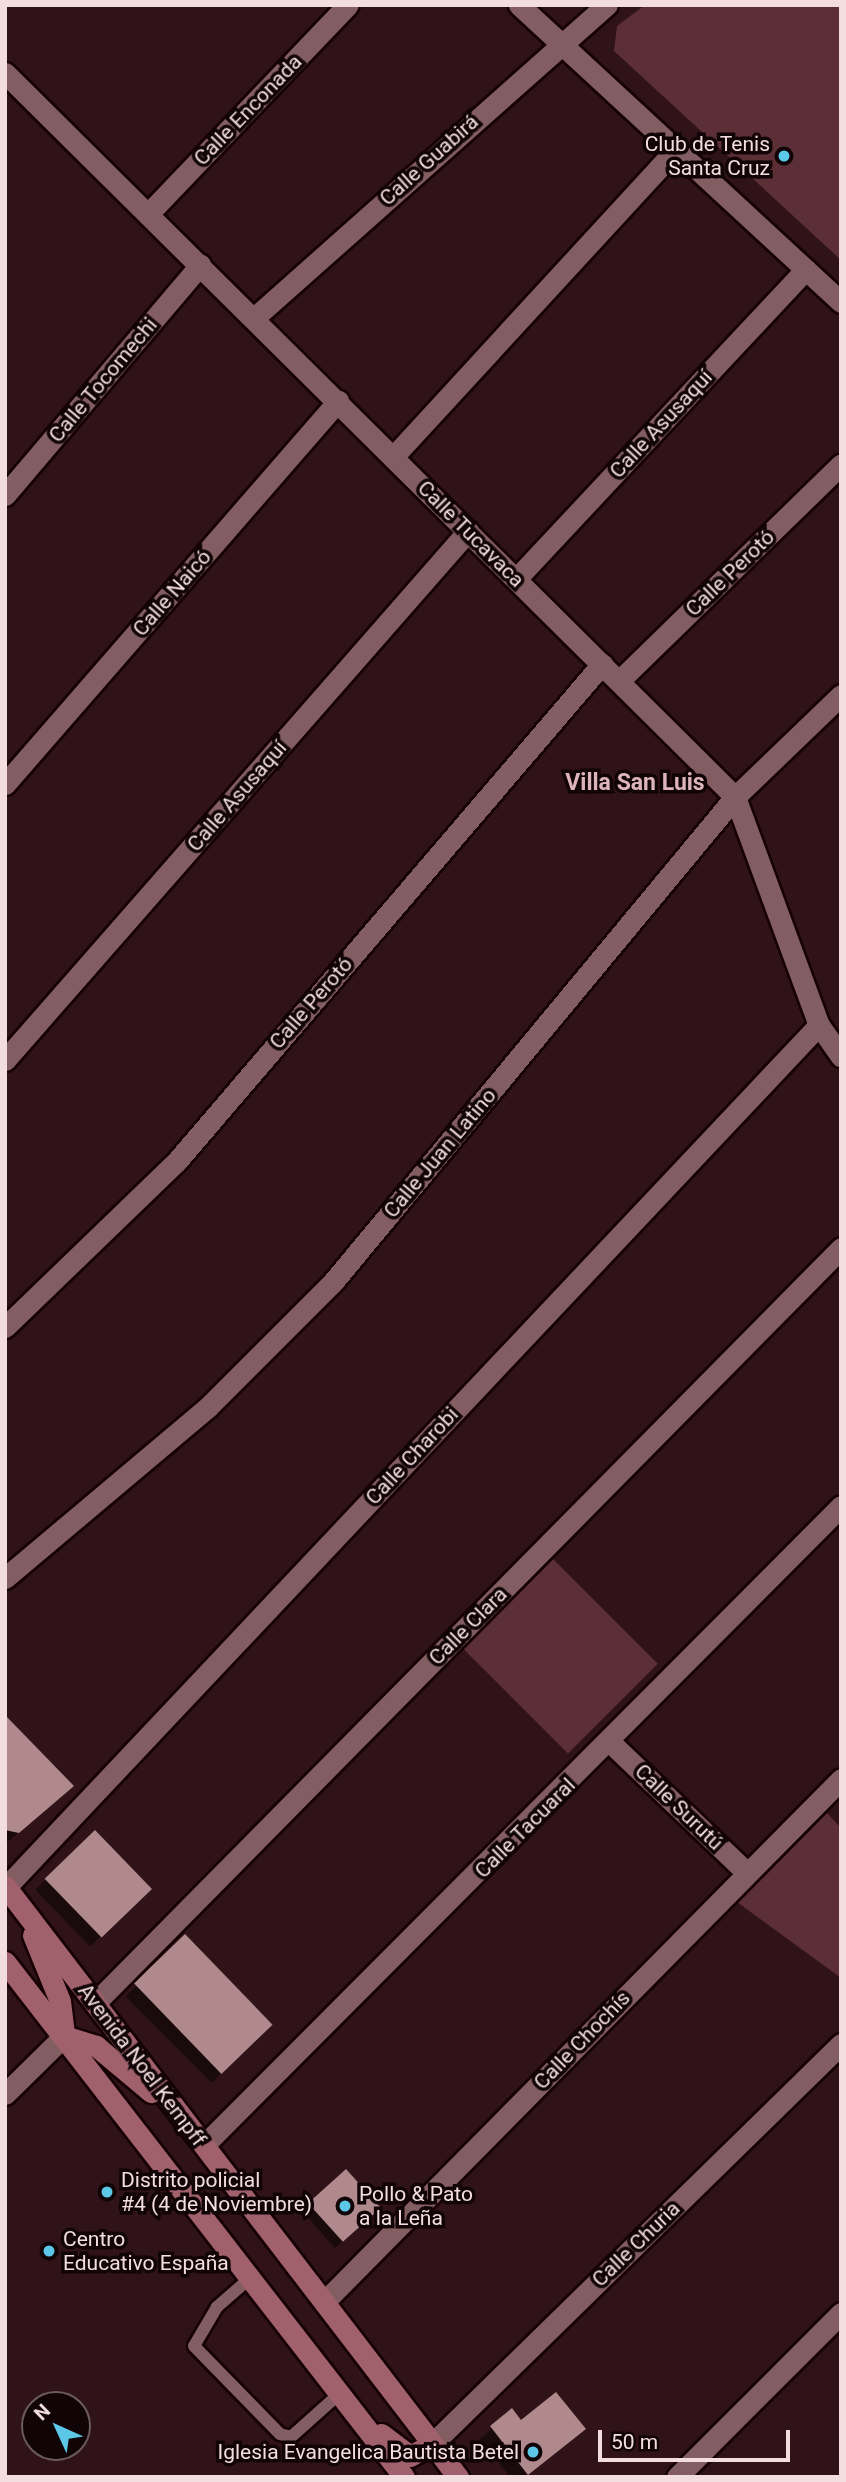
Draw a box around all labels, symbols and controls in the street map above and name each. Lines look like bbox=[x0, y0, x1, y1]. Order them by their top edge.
street label: Calle Enconada bbox=[189, 49, 307, 171]
street label: Calle Guabirá bbox=[375, 109, 483, 211]
place label: Club de Tenis Santa Cruz bbox=[644, 131, 770, 181]
marker: Club de Tenis Santa Cruz bbox=[776, 148, 792, 164]
street label: Calle Tocomechi bbox=[43, 312, 163, 448]
street label: Calle Asusaquí bbox=[604, 365, 718, 483]
street label: Calle Tucavaca bbox=[412, 475, 530, 593]
street label: Calle Perotó bbox=[680, 525, 780, 621]
street label: Calle Naicó bbox=[128, 545, 216, 641]
street label: Calle Asusaquí bbox=[182, 735, 292, 857]
district label: Villa San Luis bbox=[565, 769, 705, 797]
street label: Calle Perotó bbox=[264, 952, 358, 1054]
street label: Calle Juan Latino bbox=[378, 1083, 502, 1223]
street label: Calle Charobi bbox=[360, 1402, 464, 1510]
street label: Calle Clara bbox=[424, 1582, 512, 1670]
street label: Calle Surutú bbox=[630, 1759, 728, 1855]
street label: Calle Tacuaral bbox=[470, 1773, 580, 1883]
street label: Avenida Noel Kempff bbox=[73, 1979, 211, 2151]
street label: Calle Chochís bbox=[529, 1985, 635, 2095]
place label: Distrito policial #4 (4 de Noviembre) bbox=[121, 2167, 312, 2217]
place label: Pollo & Pato a la Leña bbox=[359, 2181, 473, 2231]
marker: Distrito policial #4 (4 de Noviembre) bbox=[99, 2184, 115, 2200]
street label: Calle Churia bbox=[587, 2196, 685, 2292]
marker: Pollo & Pato a la Leña bbox=[337, 2198, 353, 2214]
place label: Centro Educativo España bbox=[63, 2226, 229, 2276]
marker: Centro Educativo España bbox=[41, 2243, 57, 2259]
north arrow bbox=[21, 2391, 91, 2461]
text: N bbox=[29, 2399, 55, 2425]
scale bar bbox=[601, 2416, 794, 2460]
text: 50 m bbox=[611, 2430, 658, 2454]
place label: Iglesia Evangelica Bautista Betel bbox=[217, 2439, 519, 2465]
marker: Iglesia Evangelica Bautista Betel bbox=[525, 2444, 541, 2460]

